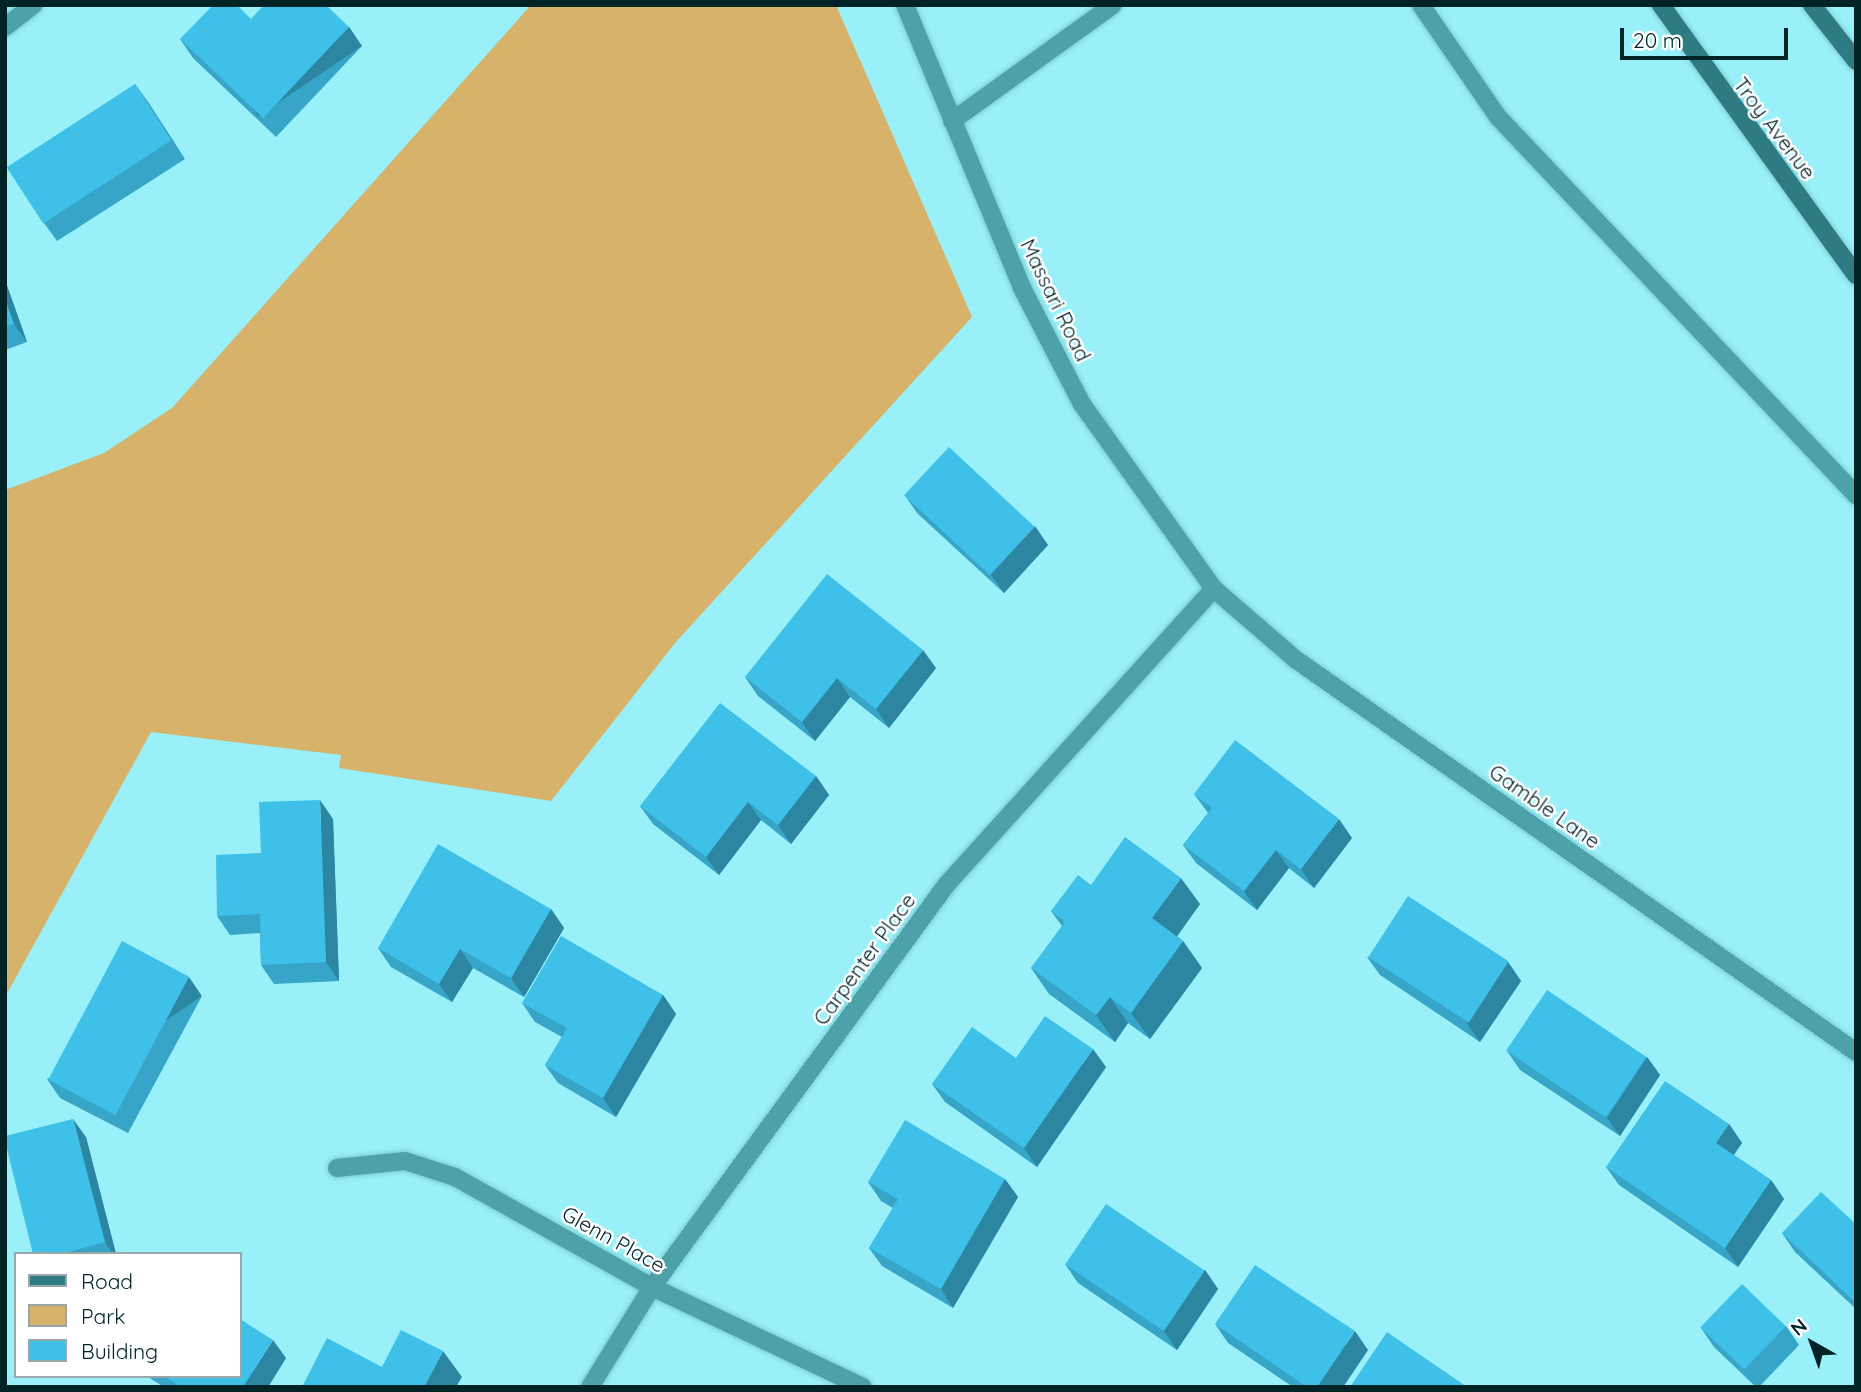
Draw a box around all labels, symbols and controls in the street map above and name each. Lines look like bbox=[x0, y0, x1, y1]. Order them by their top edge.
scale bar bbox=[1623, 14, 1791, 58]
text: 20 m bbox=[1633, 27, 1682, 53]
street label: Troy Avenue bbox=[1728, 72, 1822, 184]
street label: Massari Road bbox=[1016, 235, 1096, 365]
street label: Gamble Lane bbox=[1485, 759, 1605, 853]
street label: Carpenter Place bbox=[808, 888, 920, 1030]
street label: Glenn Place bbox=[558, 1200, 670, 1278]
legend bbox=[14, 1252, 242, 1378]
text: Road bbox=[81, 1268, 133, 1294]
text: Park bbox=[81, 1303, 125, 1329]
north arrow bbox=[1777, 1308, 1847, 1378]
text: N bbox=[1785, 1313, 1812, 1341]
text: Building bbox=[81, 1338, 158, 1364]

